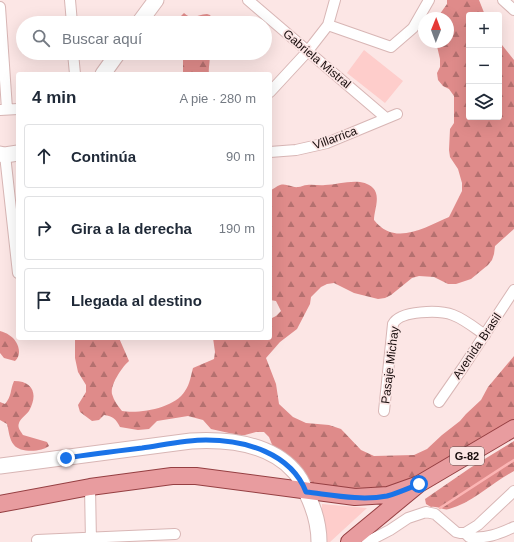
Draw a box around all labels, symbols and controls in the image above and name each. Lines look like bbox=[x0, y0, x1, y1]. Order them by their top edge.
north arrow bbox=[418, 12, 454, 48]
map controls bbox=[466, 12, 502, 120]
button: + bbox=[466, 12, 502, 48]
search box bbox=[16, 16, 272, 60]
icon: search bbox=[30, 27, 52, 49]
street label: Gabriela Mistral bbox=[280, 27, 354, 91]
text: Buscar aquí bbox=[62, 30, 142, 47]
button: − bbox=[466, 48, 502, 84]
button: layers bbox=[466, 84, 502, 120]
text: 4 min bbox=[32, 88, 76, 107]
text: A pie · 280 m bbox=[179, 91, 256, 106]
street label: Villarrica bbox=[311, 123, 359, 152]
icon: ahead bbox=[33, 145, 55, 167]
text: Continúa bbox=[71, 148, 136, 165]
text: 90 m bbox=[226, 149, 255, 164]
icon: right bbox=[33, 217, 55, 239]
text: Gira a la derecha bbox=[71, 220, 192, 237]
text: 190 m bbox=[219, 221, 255, 236]
icon: arrive bbox=[33, 289, 55, 311]
text: Llegada al destino bbox=[71, 292, 202, 309]
street label: Avenida Brasil bbox=[450, 310, 504, 382]
street label: Pasaje Michay bbox=[378, 325, 402, 405]
road number: G-82 bbox=[450, 447, 484, 465]
route end bbox=[57, 449, 75, 467]
route start bbox=[410, 475, 428, 493]

